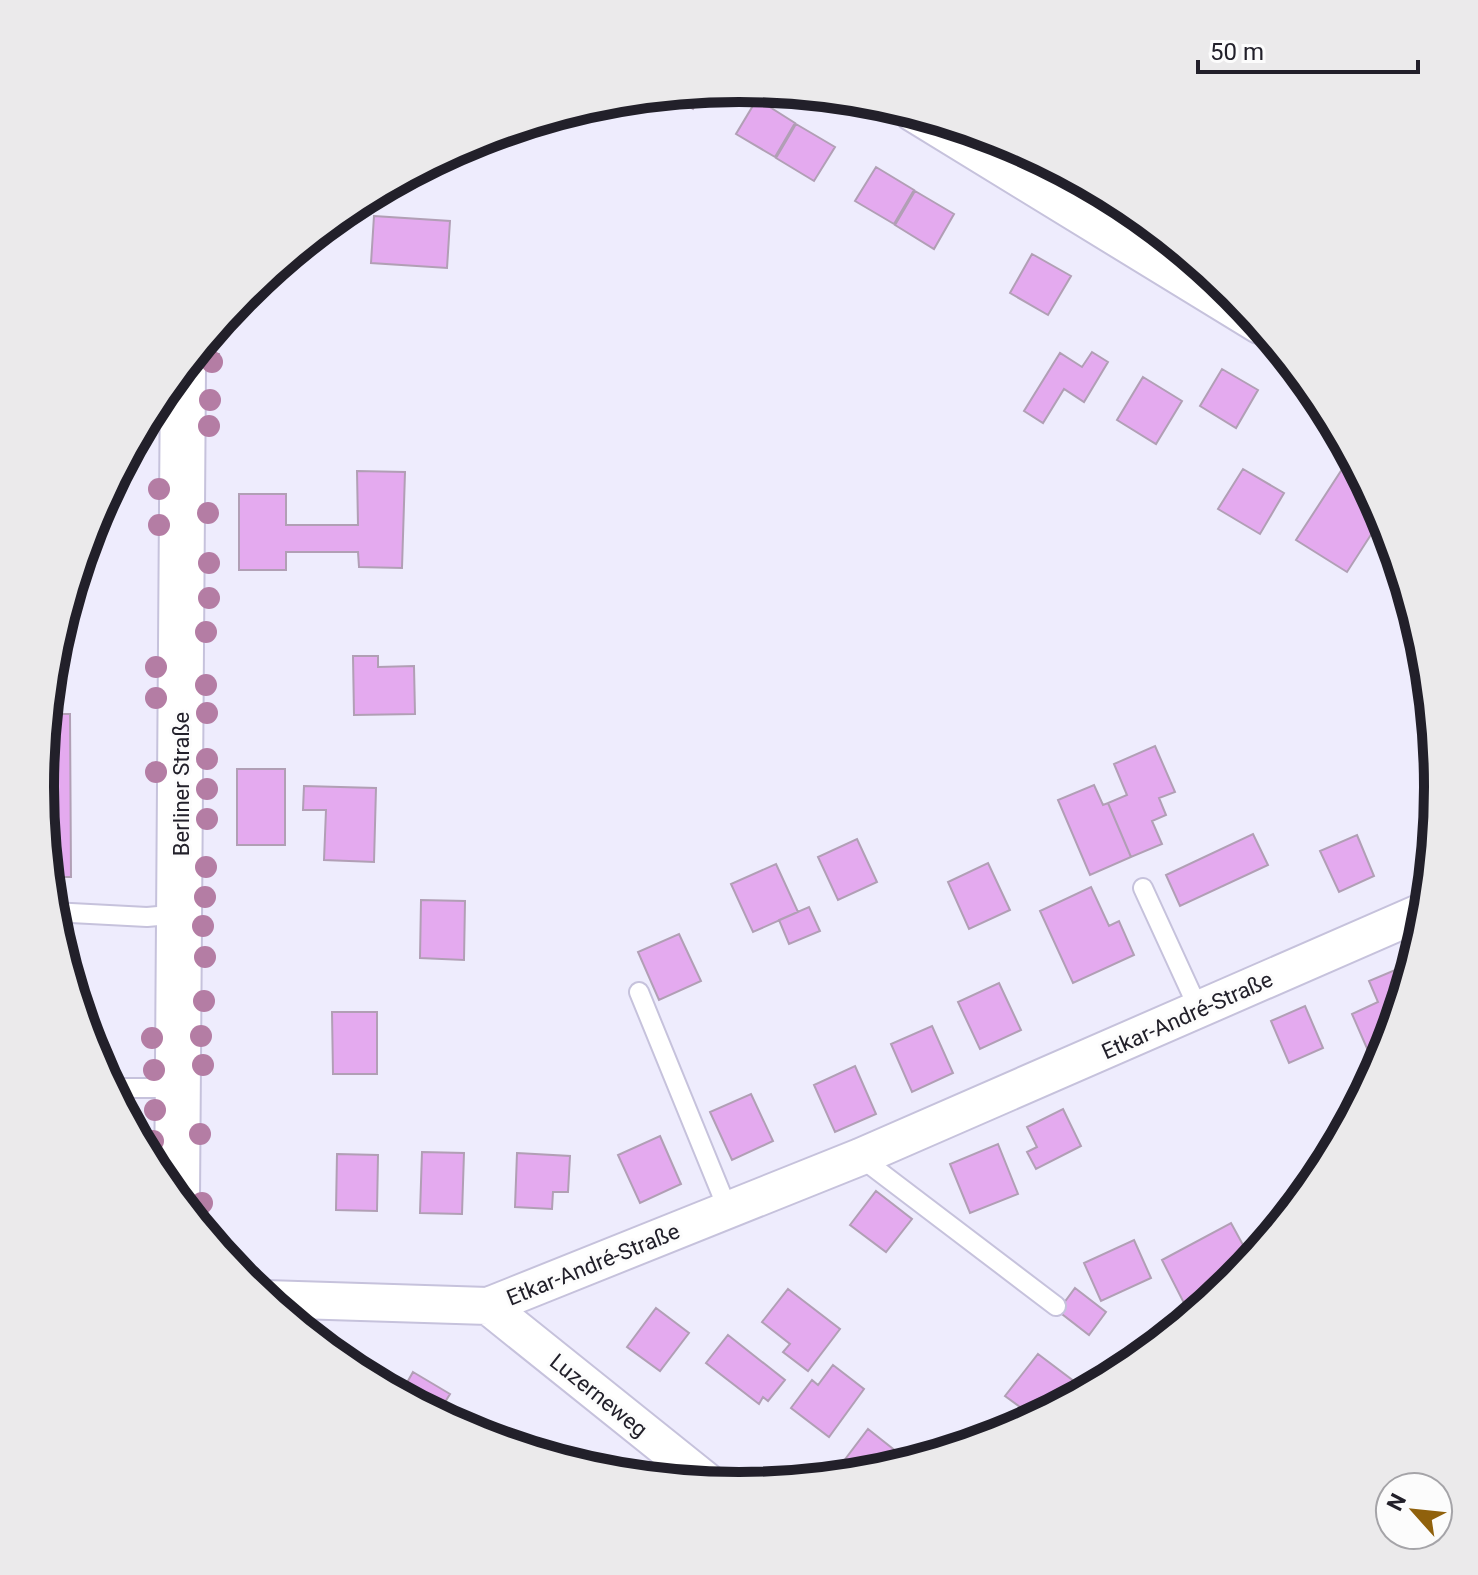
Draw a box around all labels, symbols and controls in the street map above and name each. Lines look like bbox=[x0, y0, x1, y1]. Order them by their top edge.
scale bar bbox=[1198, 24, 1418, 74]
text: 50 m bbox=[1210, 38, 1264, 66]
street label: Berliner Straße bbox=[169, 712, 194, 856]
street label: Etkar-André-Straße bbox=[1098, 967, 1276, 1064]
street label: Etkar-André-Straße bbox=[503, 1218, 683, 1311]
street label: Luzerneweg bbox=[545, 1349, 652, 1442]
north arrow bbox=[1374, 1471, 1454, 1551]
text: N bbox=[1382, 1490, 1411, 1515]

